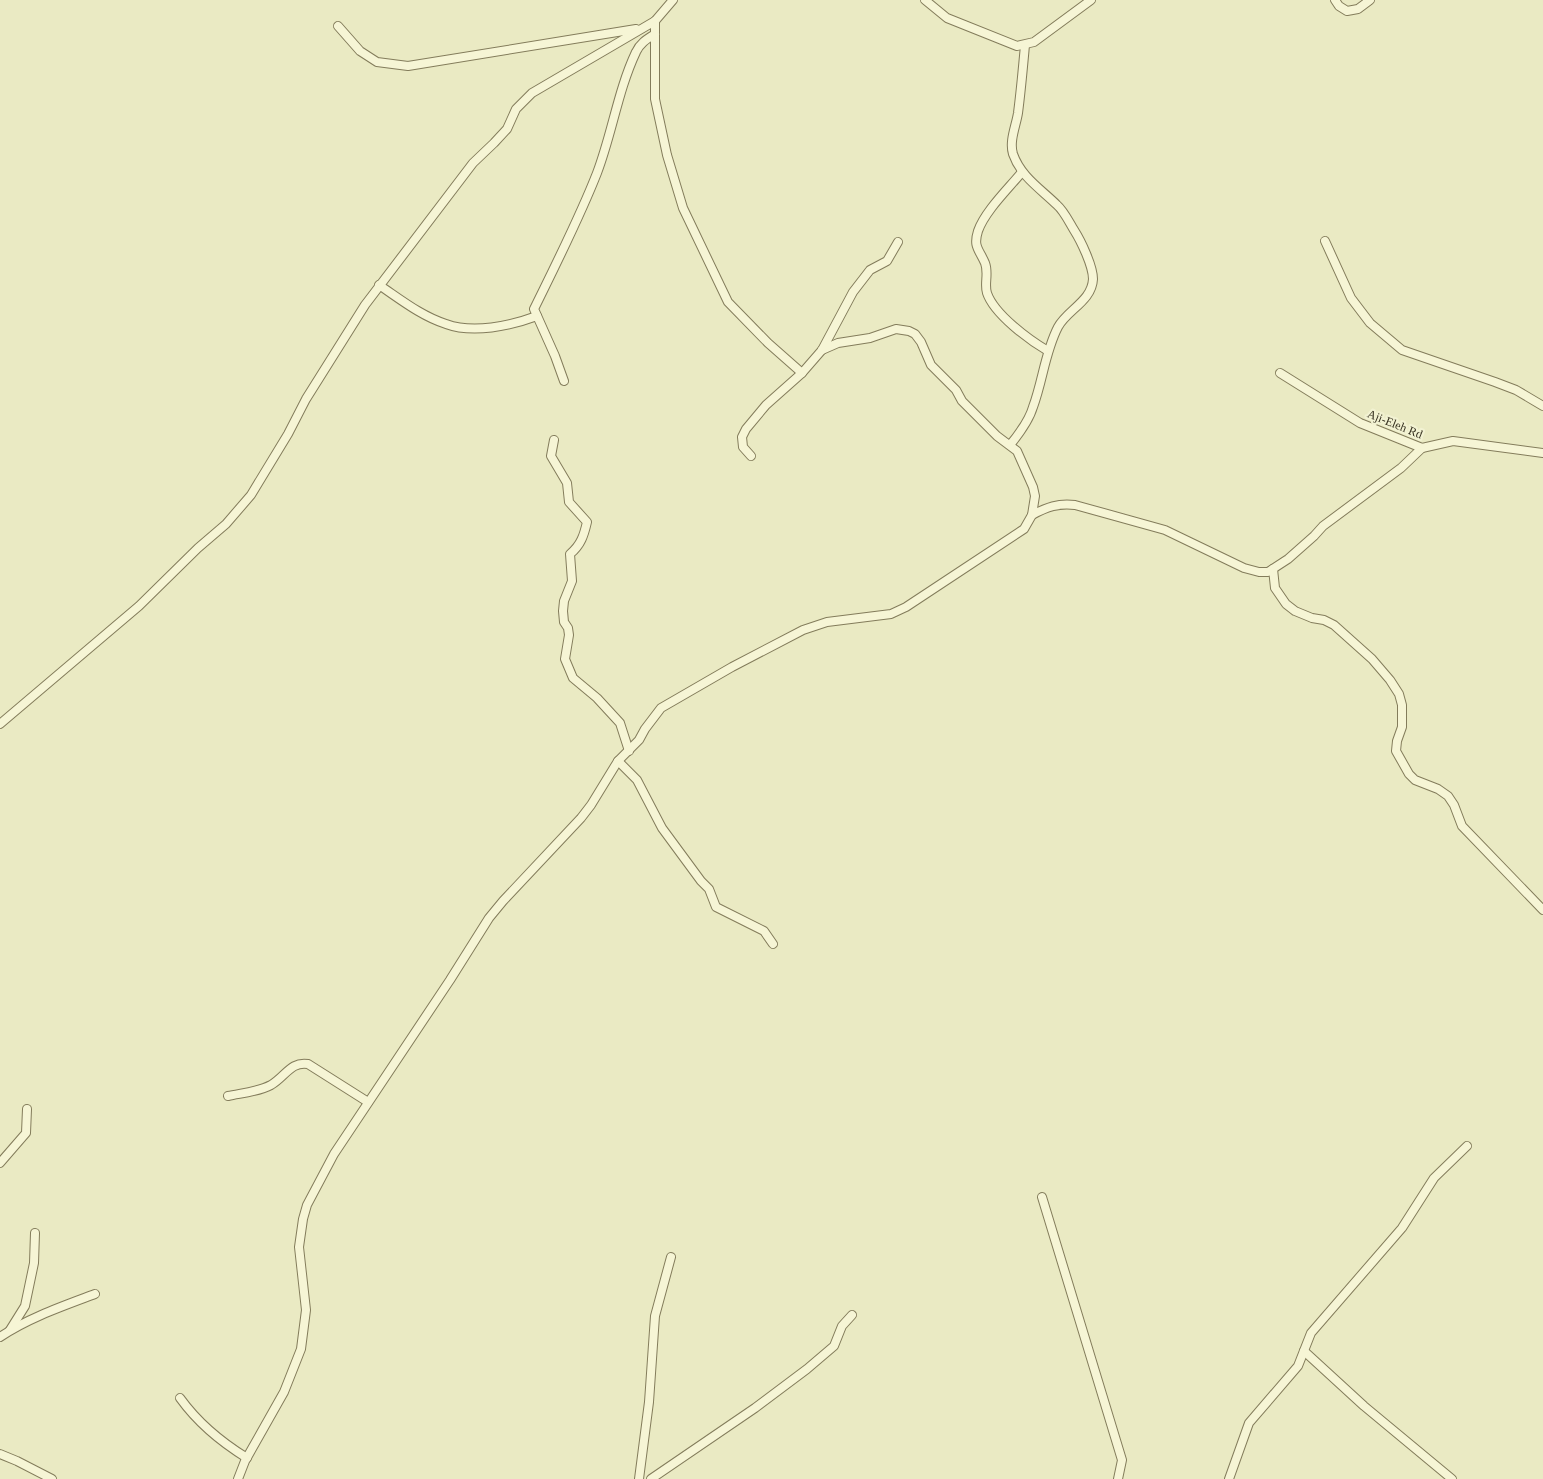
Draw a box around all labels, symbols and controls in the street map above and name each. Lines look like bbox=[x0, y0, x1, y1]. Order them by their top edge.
street label: Aji-Eleh Rd bbox=[1365, 407, 1425, 441]

